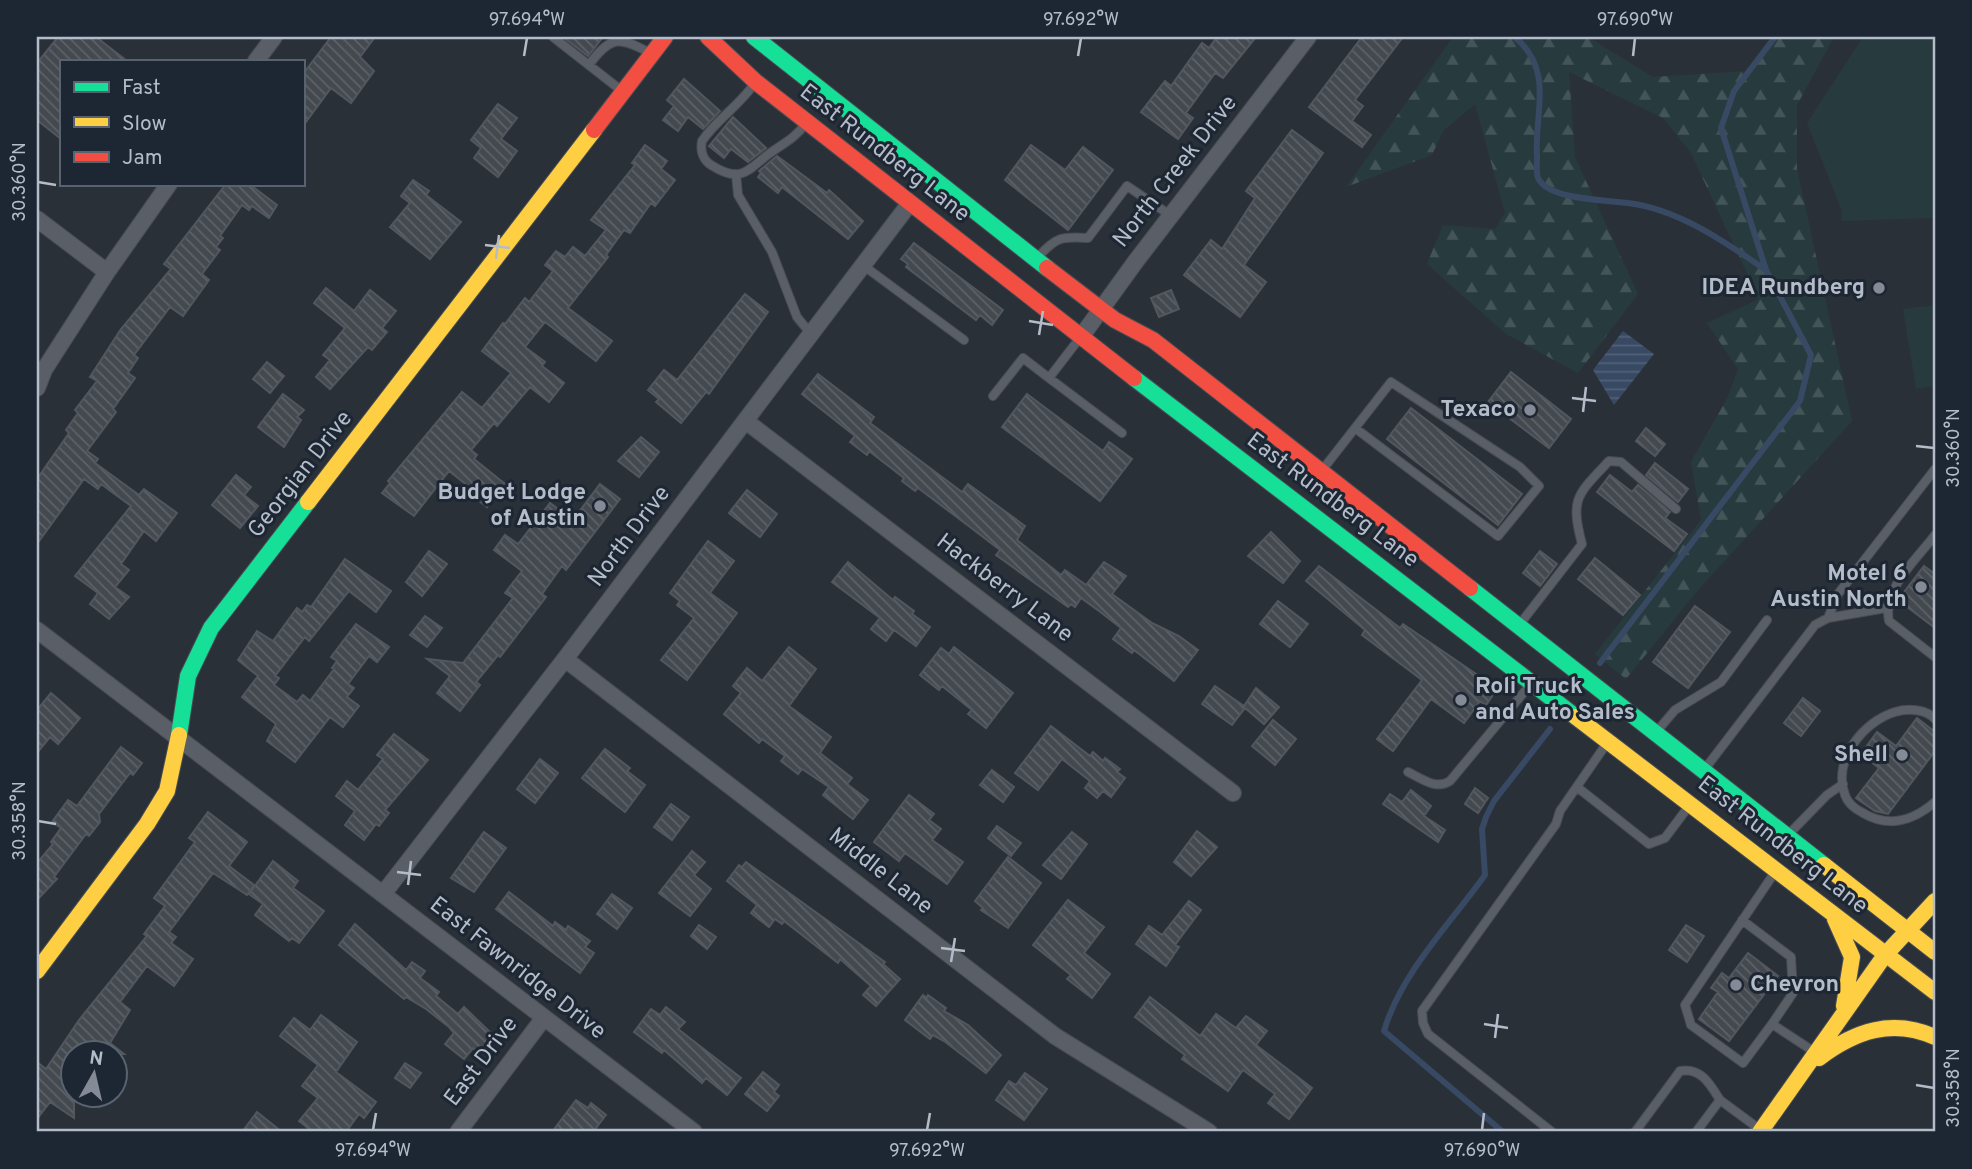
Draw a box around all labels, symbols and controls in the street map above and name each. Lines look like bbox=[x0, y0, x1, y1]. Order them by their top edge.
text: 97.694°W bbox=[489, 9, 565, 32]
text: 97.692°W bbox=[1043, 9, 1119, 32]
text: 97.690°W bbox=[1597, 9, 1673, 32]
legend bbox=[60, 60, 304, 186]
text: Fast bbox=[122, 75, 161, 102]
street label: East Rundberg Lane bbox=[793, 78, 975, 230]
street label: North Creek Drive bbox=[1107, 90, 1245, 254]
text: Slow bbox=[122, 111, 167, 138]
text: 30.360°N bbox=[9, 142, 32, 222]
text: Jam bbox=[122, 145, 163, 172]
place label: IDEA Rundberg bbox=[1701, 274, 1865, 303]
marker: IDEA Rundberg bbox=[1871, 280, 1887, 296]
place label: Texaco bbox=[1441, 396, 1516, 425]
marker: Texaco bbox=[1522, 402, 1538, 418]
street label: Georgian Drive bbox=[242, 406, 360, 544]
text: 30.360°N bbox=[1943, 408, 1966, 488]
street label: East Rundberg Lane bbox=[1240, 427, 1424, 575]
place label: Budget Lodge of Austin bbox=[438, 479, 586, 534]
street label: North Drive bbox=[582, 481, 678, 593]
marker: Budget Lodge of Austin bbox=[592, 498, 608, 514]
street label: Hackberry Lane bbox=[930, 528, 1078, 650]
place label: Motel 6 Austin North bbox=[1770, 560, 1907, 615]
marker: Motel 6 Austin North bbox=[1913, 579, 1929, 595]
place label: Roli Truck and Auto Sales bbox=[1475, 673, 1635, 728]
marker: Roli Truck and Auto Sales bbox=[1453, 692, 1469, 708]
place label: Shell bbox=[1834, 741, 1888, 770]
marker: Shell bbox=[1894, 747, 1910, 763]
street label: East Rundberg Lane bbox=[1691, 770, 1873, 922]
text: 30.358°N bbox=[9, 781, 32, 861]
street label: Middle Lane bbox=[822, 822, 938, 922]
street label: East Fawnridge Drive bbox=[423, 891, 611, 1047]
place label: Chevron bbox=[1750, 971, 1839, 1000]
marker: Chevron bbox=[1728, 977, 1744, 993]
street label: East Drive bbox=[439, 1011, 525, 1113]
north arrow bbox=[60, 1040, 130, 1110]
text: N bbox=[88, 1046, 105, 1072]
text: 30.358°N bbox=[1943, 1048, 1966, 1128]
text: 97.694°W bbox=[335, 1140, 411, 1163]
text: 97.692°W bbox=[889, 1140, 965, 1163]
text: 97.690°W bbox=[1444, 1140, 1520, 1163]

